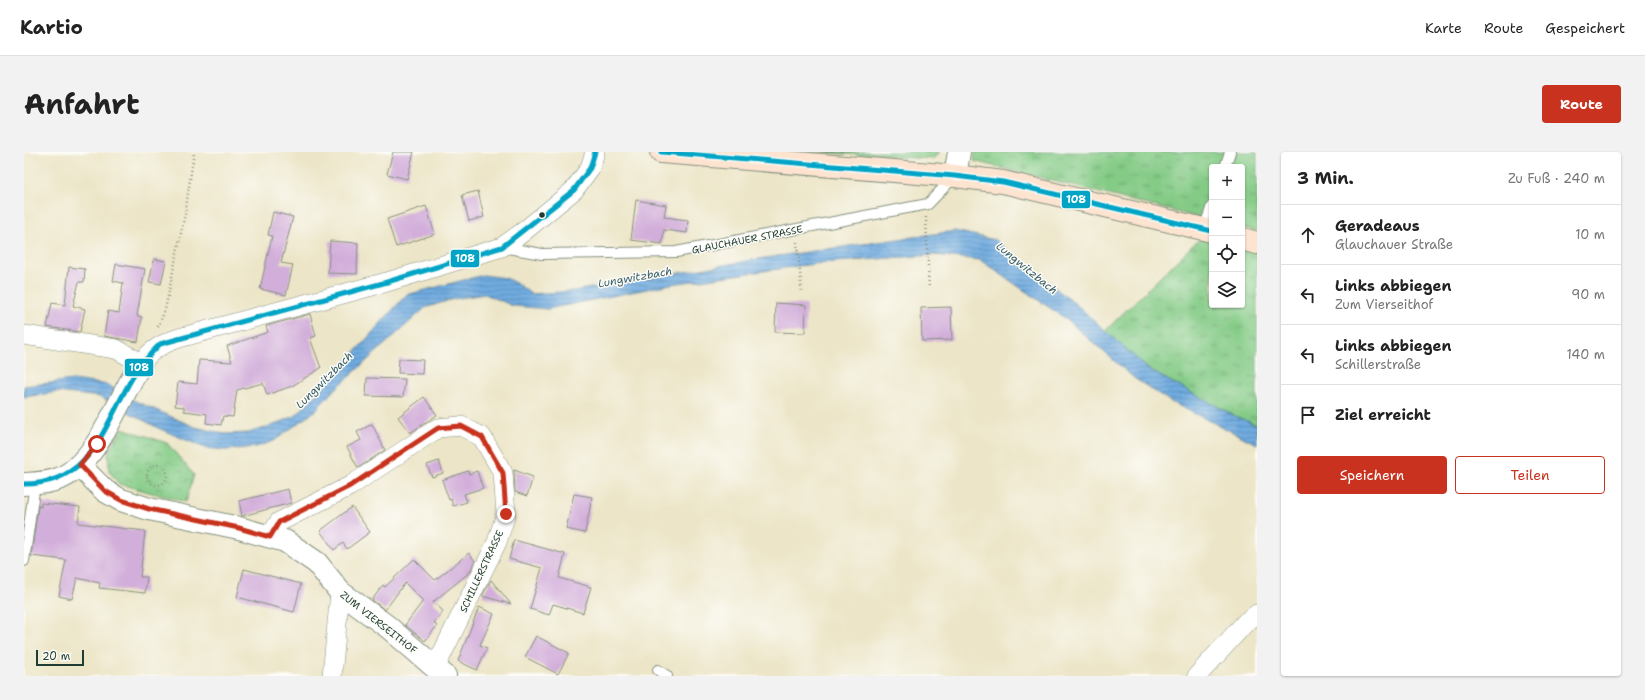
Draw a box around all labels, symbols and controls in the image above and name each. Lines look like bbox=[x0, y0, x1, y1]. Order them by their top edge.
text: Kartio bbox=[20, 15, 83, 40]
text: Karte bbox=[1425, 19, 1462, 37]
text: Route bbox=[1484, 19, 1523, 37]
text: Gespeichert bbox=[1545, 19, 1625, 37]
text: Anfahrt bbox=[24, 85, 140, 123]
button: Route bbox=[1542, 85, 1621, 123]
map controls bbox=[1209, 164, 1245, 308]
button: + bbox=[1209, 164, 1245, 200]
text: 3 Min. bbox=[1297, 167, 1354, 189]
text: Zu Fuß · 240 m bbox=[1508, 170, 1605, 187]
line badge: 108 bbox=[1061, 190, 1091, 209]
text: 108 bbox=[1066, 192, 1086, 207]
button: − bbox=[1209, 200, 1245, 236]
unlabelled marker bbox=[537, 210, 547, 220]
text: Geradeaus bbox=[1335, 216, 1420, 236]
street label: GLAUCHAUER STRASSE bbox=[691, 222, 804, 257]
icon: ahead bbox=[1297, 224, 1319, 246]
text: 10 m bbox=[1575, 226, 1605, 243]
button: locate bbox=[1209, 236, 1245, 272]
text: Glauchauer Straße bbox=[1335, 236, 1453, 253]
water label: Lungwitzbach bbox=[993, 239, 1061, 298]
line badge: 108 bbox=[450, 249, 480, 268]
text: 108 bbox=[455, 251, 475, 266]
water label: Lungwitzbach bbox=[597, 264, 673, 291]
button: layers bbox=[1209, 272, 1245, 308]
text: Links abbiegen bbox=[1335, 276, 1451, 296]
icon: left bbox=[1297, 284, 1319, 306]
text: 90 m bbox=[1571, 286, 1605, 303]
text: Zum Vierseithof bbox=[1335, 296, 1433, 313]
text: Links abbiegen bbox=[1335, 336, 1451, 356]
icon: left bbox=[1297, 344, 1319, 366]
text: 140 m bbox=[1566, 346, 1605, 363]
water label: Lungwitzbach bbox=[293, 349, 356, 412]
text: Schillerstraße bbox=[1335, 356, 1421, 373]
line badge: 108 bbox=[124, 358, 154, 377]
text: 108 bbox=[129, 360, 149, 375]
icon: arrive bbox=[1297, 404, 1319, 426]
text: Ziel erreicht bbox=[1335, 405, 1431, 425]
route start bbox=[88, 435, 106, 453]
button: Speichern bbox=[1297, 456, 1447, 494]
button: Teilen bbox=[1455, 456, 1605, 494]
route end bbox=[497, 505, 515, 523]
street label: SCHILLERSTRASSE bbox=[457, 528, 506, 615]
street label: ZUM VIERSEITHOF bbox=[338, 588, 420, 657]
scale bar bbox=[36, 648, 84, 667]
text: 20 m bbox=[42, 649, 70, 664]

